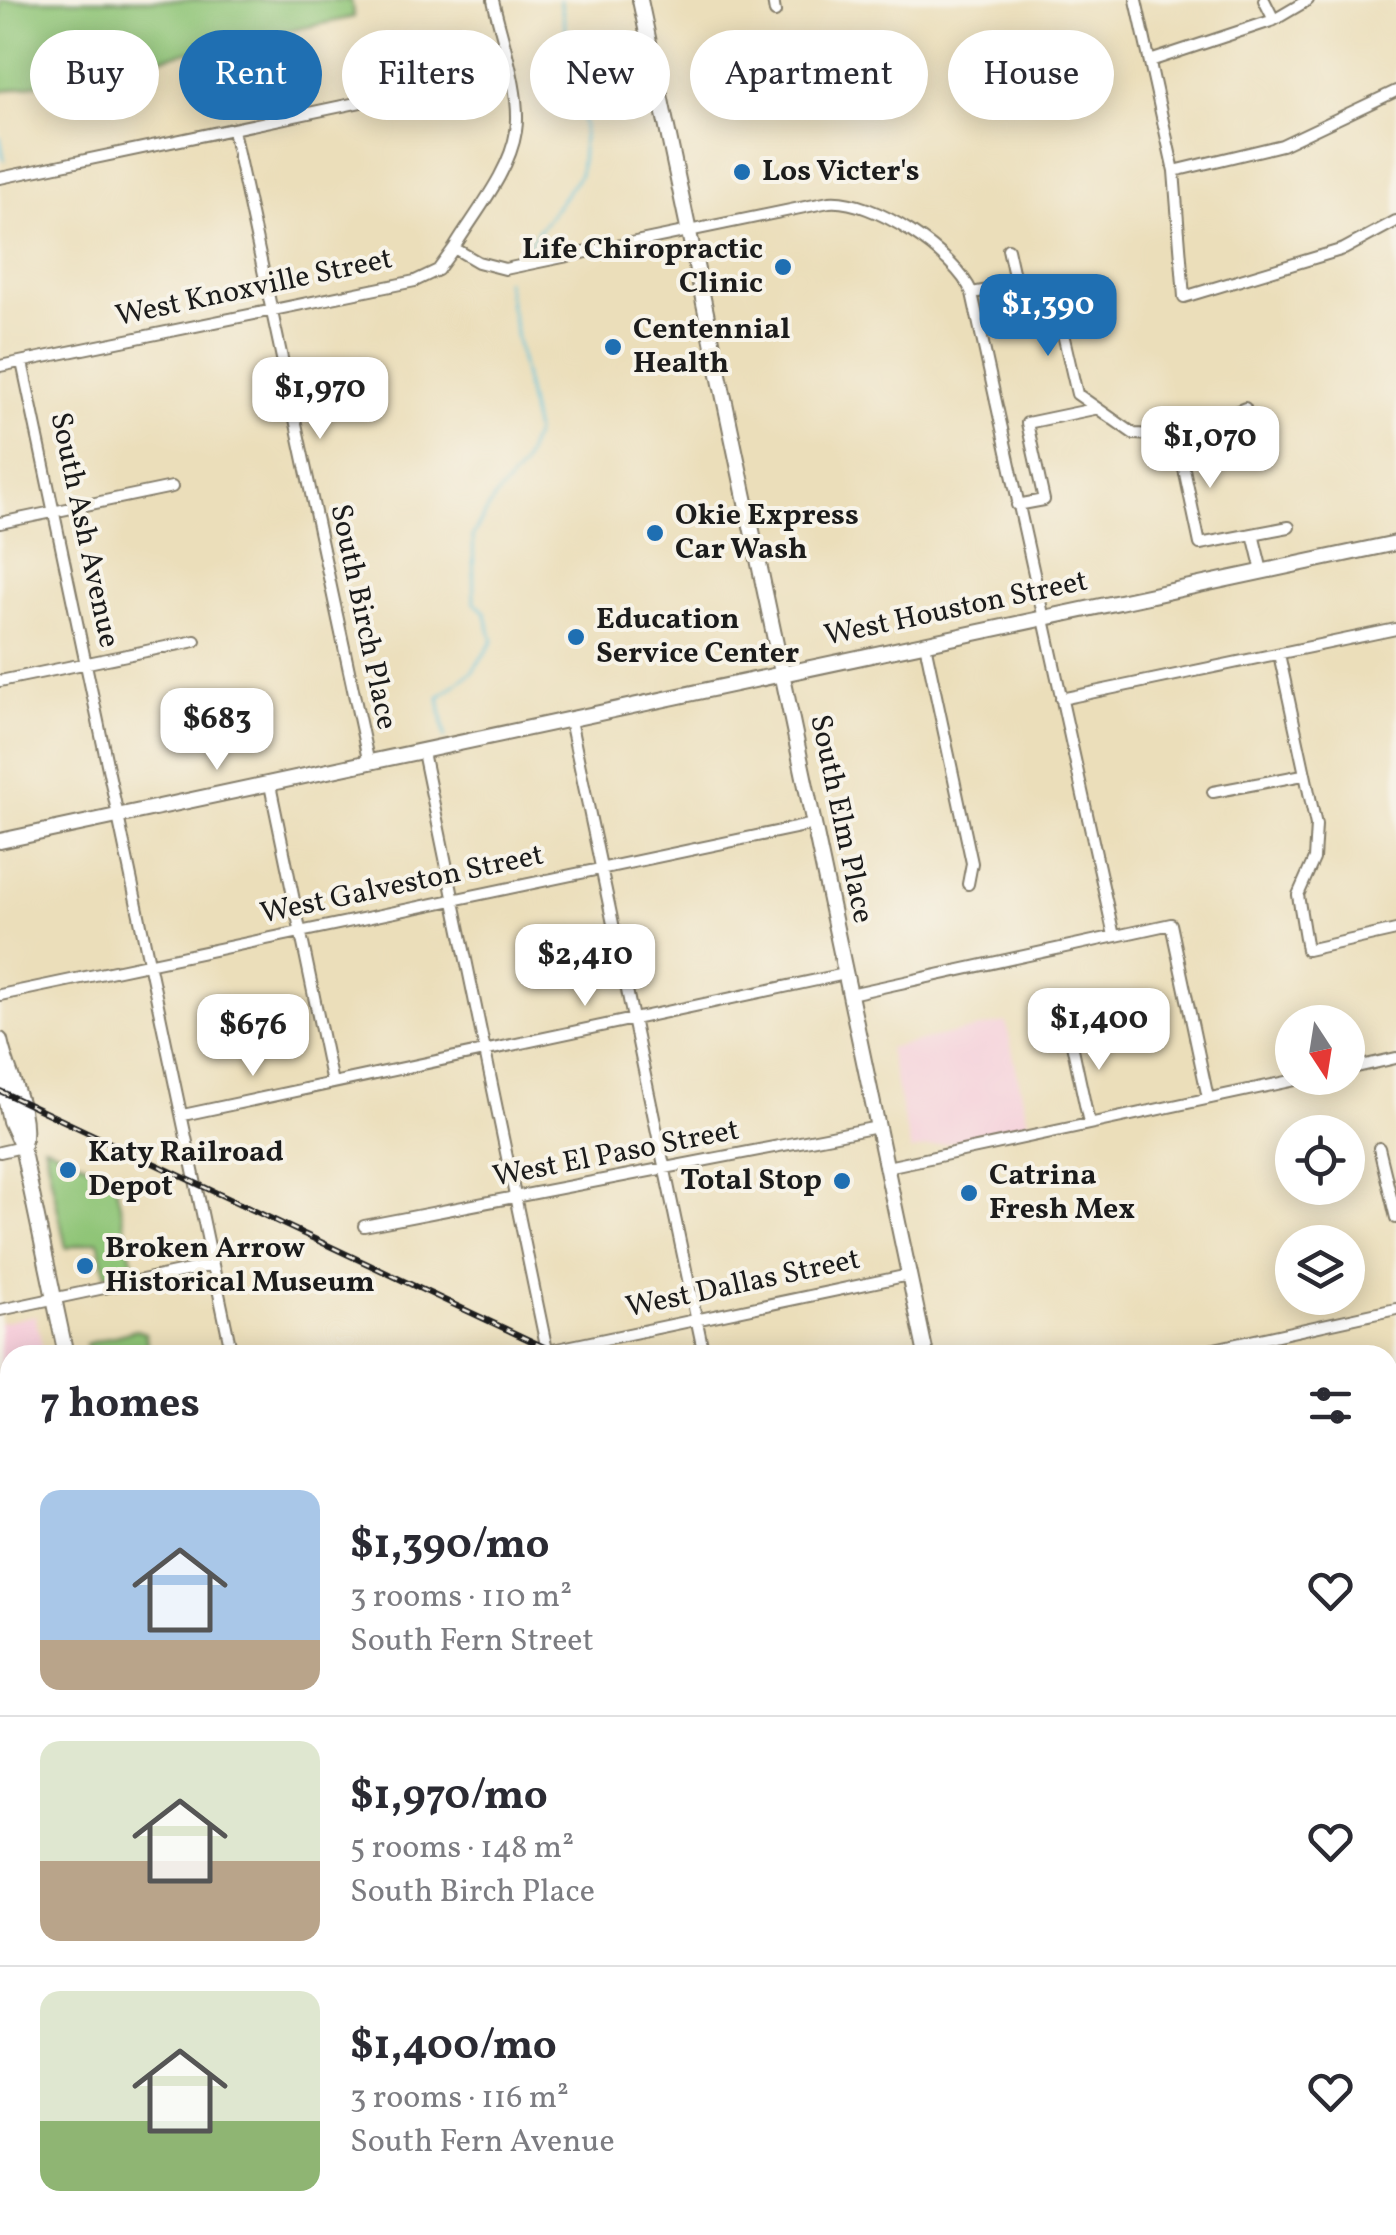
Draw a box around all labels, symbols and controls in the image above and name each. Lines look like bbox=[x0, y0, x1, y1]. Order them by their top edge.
chip: Buy bbox=[30, 30, 159, 120]
chip: Rent bbox=[179, 30, 322, 120]
chip: Filters bbox=[342, 30, 510, 120]
chip: New bbox=[530, 30, 670, 120]
chip: Apartment bbox=[690, 30, 928, 120]
chip: House bbox=[948, 30, 1114, 120]
place label: Los Victer's bbox=[762, 151, 920, 193]
marker: Los Victer's bbox=[731, 161, 753, 183]
place label: Life Chiropractic Clinic bbox=[522, 229, 763, 305]
street label: West Knoxville Street bbox=[112, 238, 396, 338]
marker: Life Chiropractic Clinic bbox=[772, 256, 794, 278]
pin: $1,390 bbox=[967, 274, 1129, 359]
text: $1,390 bbox=[1002, 284, 1094, 328]
place label: Centennial Health bbox=[633, 309, 790, 385]
marker: Centennial Health bbox=[602, 336, 624, 358]
pin: $1,970 bbox=[239, 357, 401, 442]
text: $1,970 bbox=[274, 367, 366, 411]
pin: $1,070 bbox=[1129, 406, 1291, 491]
street label: South Ash Avenue bbox=[39, 408, 129, 652]
text: $1,070 bbox=[1163, 416, 1257, 460]
place label: Okie Express Car Wash bbox=[675, 495, 859, 571]
street label: South Birch Place bbox=[319, 500, 407, 734]
marker: Okie Express Car Wash bbox=[644, 522, 666, 544]
street label: West Houston Street bbox=[820, 561, 1092, 657]
place label: Education Service Center bbox=[596, 599, 799, 675]
marker: Education Service Center bbox=[565, 626, 587, 648]
pin: $683 bbox=[158, 688, 276, 773]
text: $683 bbox=[182, 698, 252, 742]
street label: South Elm Place bbox=[798, 711, 884, 927]
street label: West Galveston Street bbox=[257, 834, 547, 936]
pin: $2,410 bbox=[504, 924, 666, 1009]
text: $2,410 bbox=[537, 934, 633, 978]
pin: $1,400 bbox=[1018, 988, 1180, 1073]
pin: $676 bbox=[194, 994, 312, 1079]
text: $1,400 bbox=[1050, 998, 1148, 1042]
text: $676 bbox=[219, 1004, 287, 1048]
north arrow bbox=[1275, 1005, 1365, 1095]
map controls bbox=[1275, 1005, 1365, 1315]
street label: West El Paso Street bbox=[489, 1110, 743, 1198]
button: locate bbox=[1275, 1115, 1365, 1205]
place label: Katy Railroad Depot bbox=[88, 1132, 284, 1208]
place label: Catrina Fresh Mex bbox=[989, 1155, 1135, 1231]
marker: Katy Railroad Depot bbox=[57, 1159, 79, 1181]
place label: Total Stop bbox=[680, 1160, 822, 1202]
marker: Total Stop bbox=[831, 1170, 853, 1192]
marker: Catrina Fresh Mex bbox=[958, 1182, 980, 1204]
button: layers bbox=[1275, 1225, 1365, 1315]
place label: Broken Arrow Historical Museum bbox=[105, 1228, 375, 1304]
street label: West Dallas Street bbox=[622, 1239, 864, 1329]
marker: Broken Arrow Historical Museum bbox=[74, 1255, 96, 1277]
text: 7 homes bbox=[40, 1376, 200, 1435]
icon: filters bbox=[1303, 1378, 1358, 1433]
text: $1,390/mo bbox=[350, 1517, 549, 1576]
icon: home bbox=[120, 1530, 240, 1650]
icon: heart bbox=[1303, 1563, 1358, 1618]
text: 3 rooms · 110 m² bbox=[350, 1576, 572, 1620]
text: South Fern Street bbox=[350, 1620, 594, 1664]
text: $1,970/mo bbox=[350, 1768, 548, 1827]
icon: home bbox=[120, 1781, 240, 1901]
icon: heart bbox=[1303, 1814, 1358, 1869]
text: 5 rooms · 148 m² bbox=[350, 1827, 574, 1871]
text: South Birch Place bbox=[350, 1871, 595, 1915]
text: $1,400/mo bbox=[350, 2018, 557, 2077]
icon: home bbox=[120, 2031, 240, 2151]
icon: heart bbox=[1303, 2064, 1358, 2119]
text: 3 rooms · 116 m² bbox=[350, 2077, 569, 2121]
text: South Fern Avenue bbox=[350, 2121, 615, 2165]

